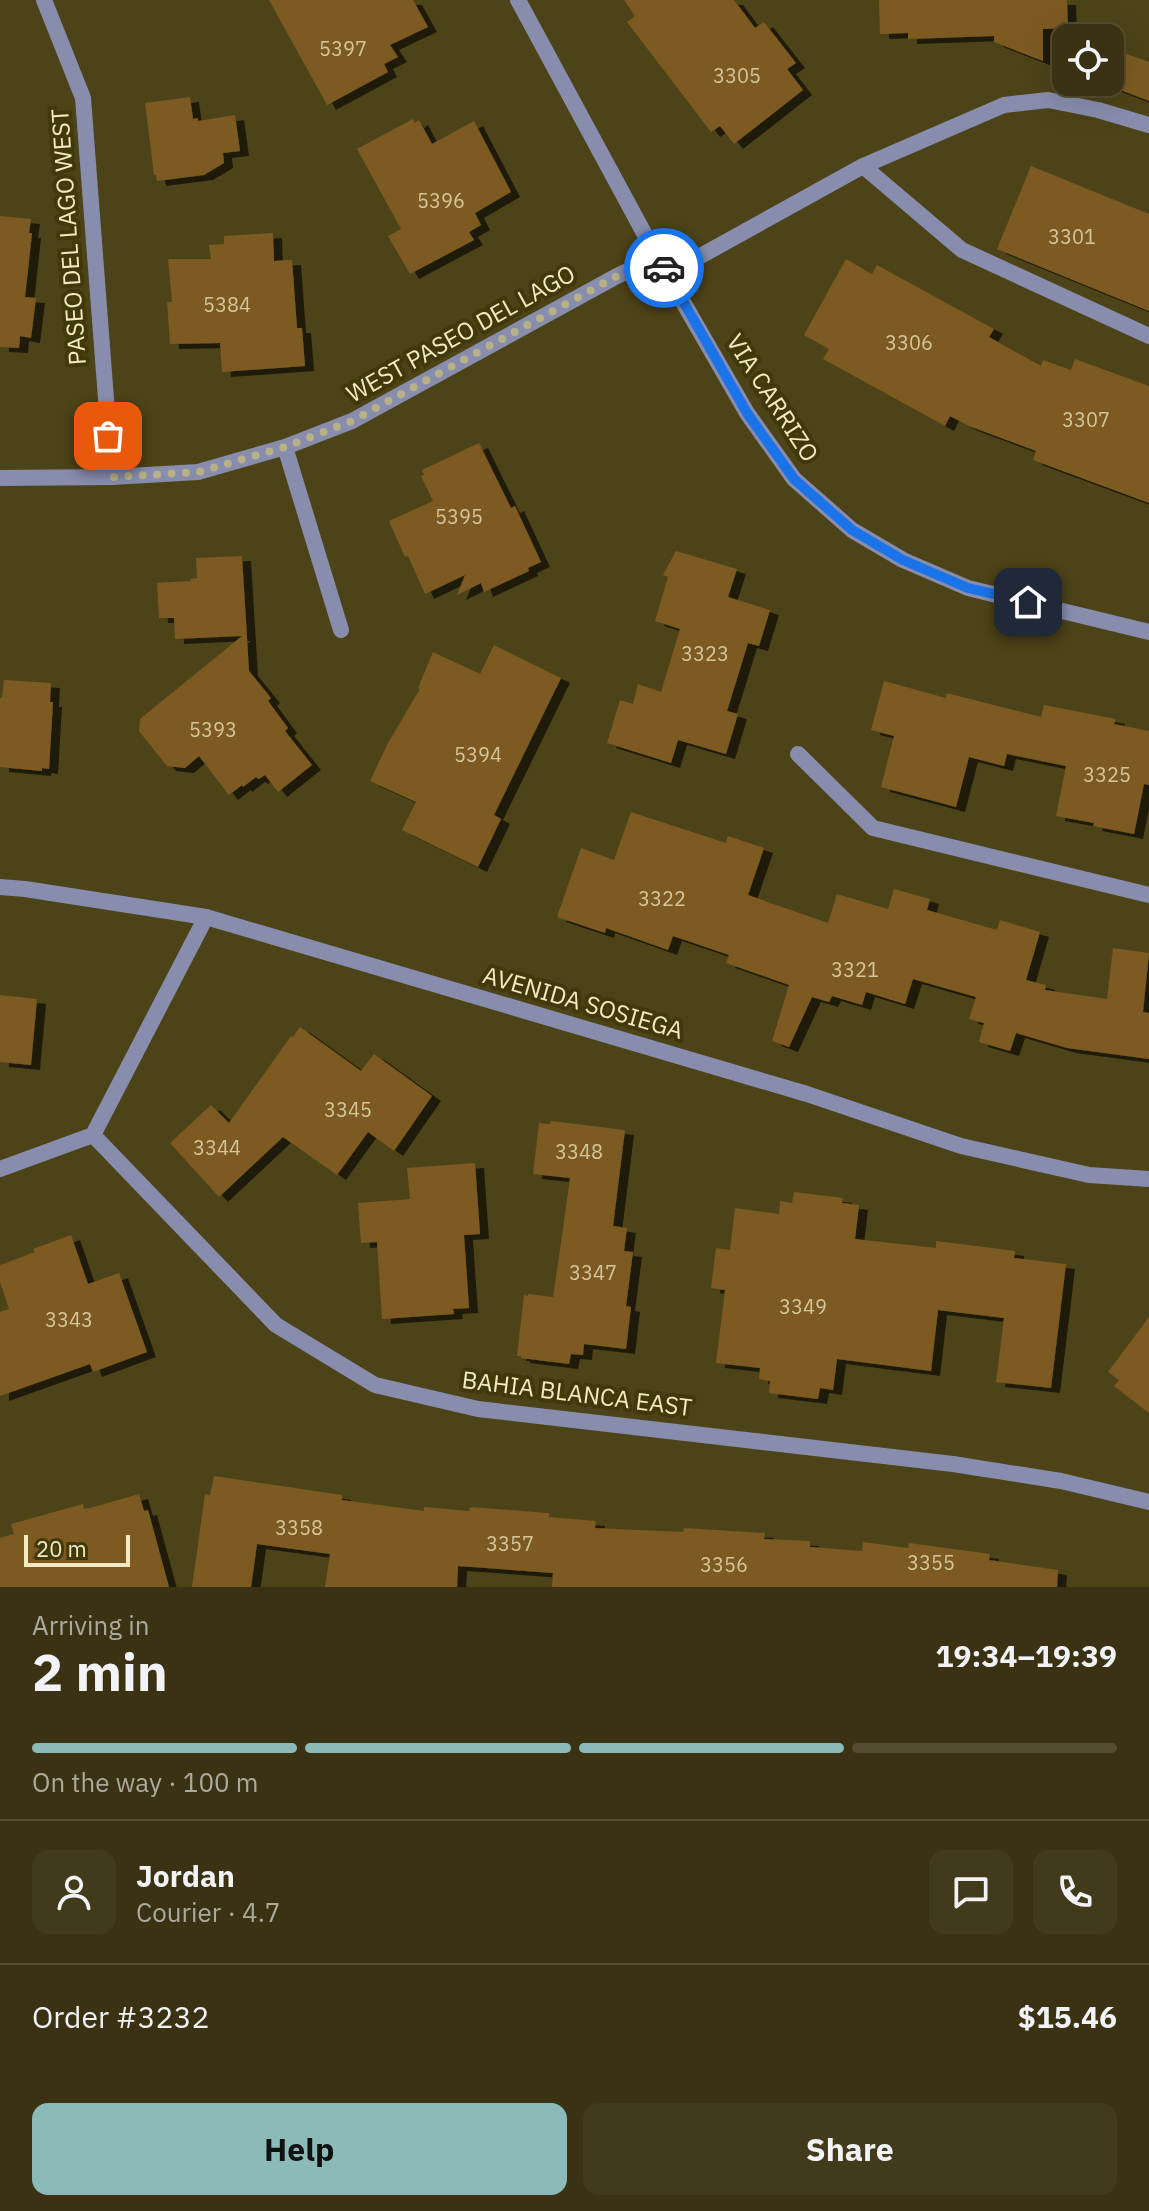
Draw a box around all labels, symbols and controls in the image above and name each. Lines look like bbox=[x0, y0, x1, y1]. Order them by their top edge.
map controls bbox=[1052, 24, 1124, 96]
button: locate bbox=[1052, 24, 1124, 96]
house number: 5397 bbox=[319, 35, 367, 62]
house number: 3305 bbox=[713, 62, 761, 89]
street label: PASEO DEL LAGO WEST bbox=[43, 108, 93, 366]
house number: 5396 bbox=[417, 187, 465, 214]
house number: 3301 bbox=[1048, 223, 1096, 250]
courier bbox=[624, 228, 704, 308]
icon: car bbox=[642, 246, 686, 290]
street label: WEST PASEO DEL LAGO bbox=[340, 257, 581, 409]
house number: 5384 bbox=[203, 291, 251, 318]
street label: VIA CARRIZO bbox=[720, 327, 826, 468]
house number: 3306 bbox=[885, 329, 933, 356]
pin bbox=[74, 402, 142, 470]
house number: 3307 bbox=[1062, 406, 1110, 433]
icon: bag bbox=[86, 414, 130, 458]
house number: 5395 bbox=[435, 503, 483, 530]
pin bbox=[994, 568, 1062, 636]
icon: home bbox=[1006, 580, 1050, 624]
house number: 3323 bbox=[681, 640, 729, 667]
house number: 5393 bbox=[189, 716, 237, 743]
house number: 5394 bbox=[454, 741, 502, 768]
house number: 3325 bbox=[1083, 761, 1131, 788]
house number: 3322 bbox=[638, 885, 686, 912]
house number: 3321 bbox=[831, 956, 879, 983]
street label: AVENIDA SOSIEGA bbox=[479, 958, 687, 1046]
house number: 3345 bbox=[324, 1096, 372, 1123]
house number: 3344 bbox=[193, 1134, 241, 1161]
house number: 3348 bbox=[555, 1138, 603, 1165]
house number: 3347 bbox=[569, 1259, 617, 1286]
house number: 3349 bbox=[779, 1293, 827, 1320]
house number: 3343 bbox=[45, 1306, 93, 1333]
street label: BAHIA BLANCA EAST bbox=[460, 1363, 694, 1423]
house number: 3358 bbox=[275, 1514, 323, 1541]
house number: 3357 bbox=[486, 1530, 534, 1557]
scale bar bbox=[24, 1531, 130, 1567]
text: 20 m bbox=[36, 1534, 87, 1563]
house number: 3355 bbox=[907, 1549, 955, 1576]
house number: 3356 bbox=[700, 1551, 748, 1578]
text: Arriving in bbox=[32, 1608, 149, 1642]
text: 19:34–19:39 bbox=[936, 1636, 1117, 1675]
text: 2 min bbox=[32, 1638, 168, 1705]
text: On the way · 100 m bbox=[32, 1765, 258, 1799]
button: person bbox=[32, 1850, 116, 1934]
button: chat bbox=[929, 1850, 1013, 1934]
button: phone bbox=[1033, 1850, 1117, 1934]
text: Jordan bbox=[136, 1856, 235, 1895]
text: Courier · 4.7 bbox=[136, 1895, 280, 1929]
text: Order #3232 bbox=[32, 1997, 209, 2036]
text: $15.46 bbox=[1018, 1997, 1117, 2036]
button: Help bbox=[32, 2103, 567, 2195]
button: Share bbox=[583, 2103, 1117, 2195]

